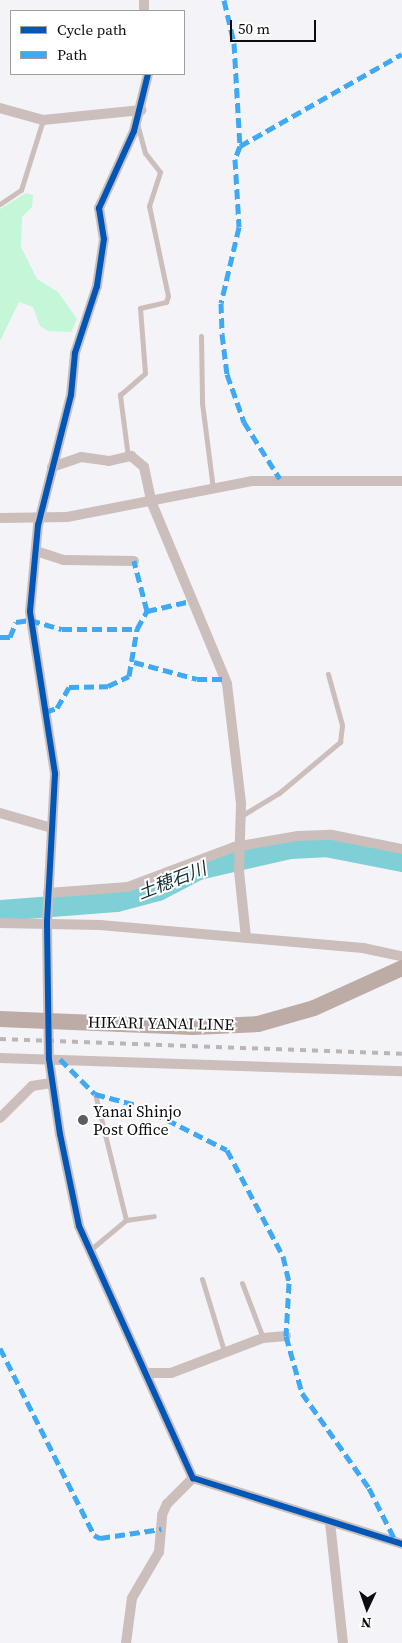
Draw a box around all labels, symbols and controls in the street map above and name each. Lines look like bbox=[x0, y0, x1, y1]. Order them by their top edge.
legend bbox=[10, 10, 185, 75]
scale bar bbox=[232, 10, 318, 42]
text: 50 m bbox=[238, 18, 270, 39]
text: Cycle path bbox=[57, 19, 127, 40]
text: Path bbox=[57, 44, 87, 65]
water label: 土穂石川 bbox=[135, 858, 209, 904]
street label: HIKARI YANAI LINE bbox=[87, 1012, 235, 1034]
place label: Yanai Shinjo Post Office bbox=[93, 1101, 182, 1139]
marker: Yanai Shinjo Post Office bbox=[77, 1114, 89, 1126]
north arrow bbox=[342, 1583, 392, 1633]
text: N bbox=[361, 1613, 372, 1633]

